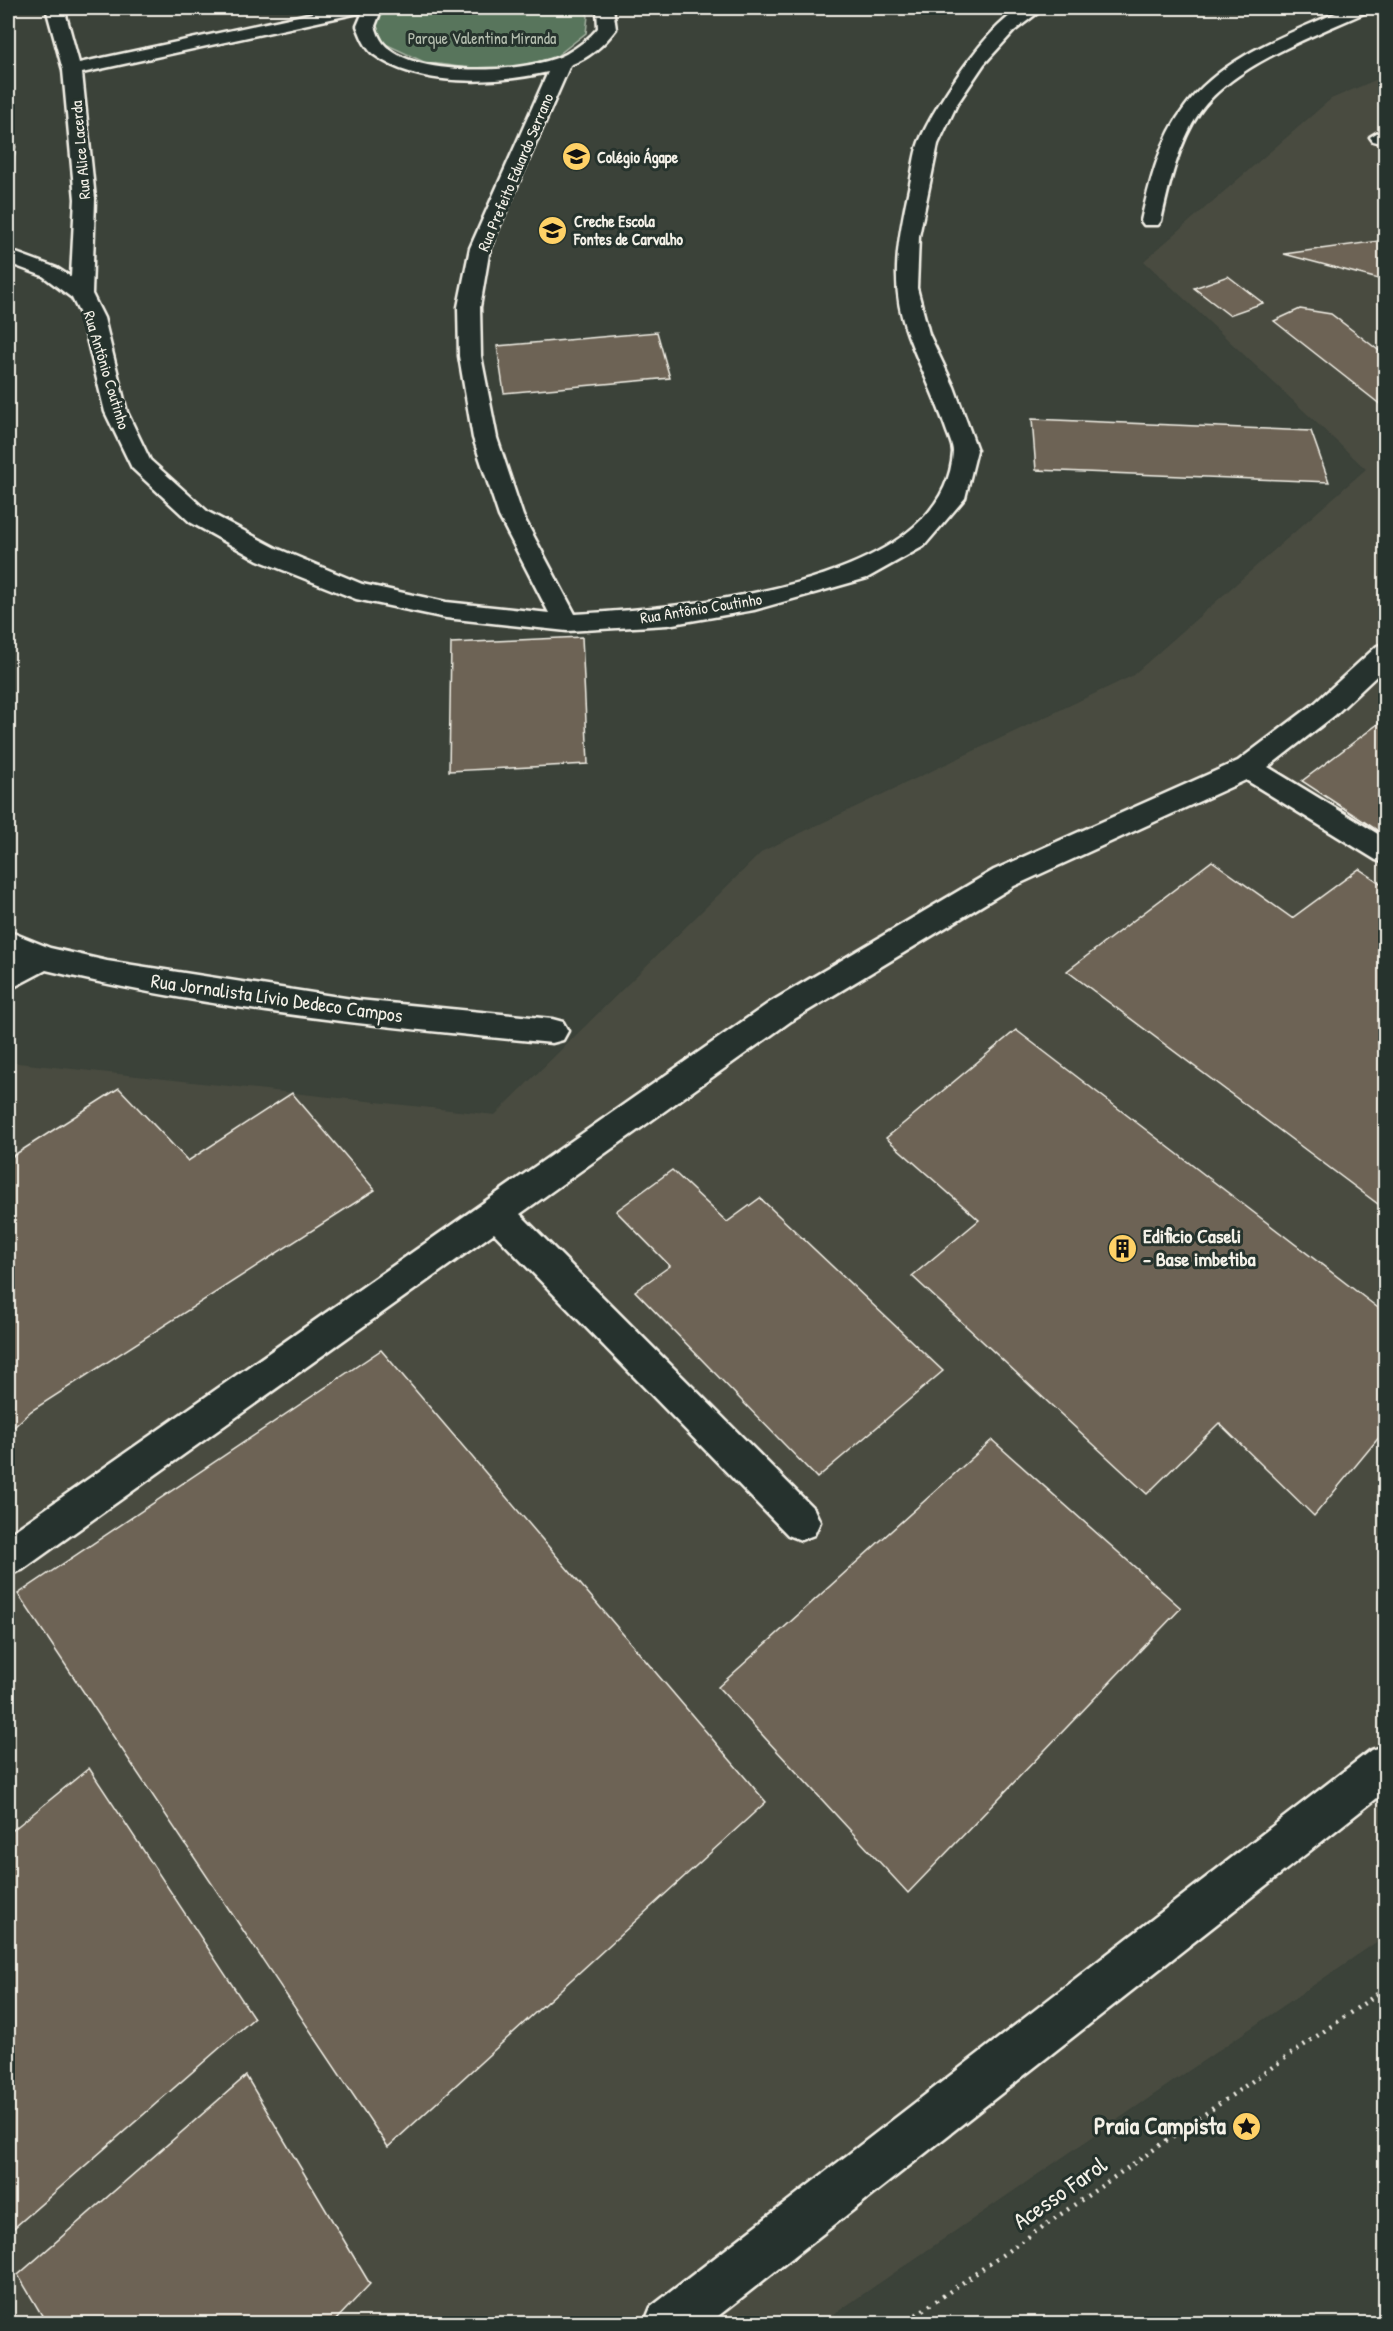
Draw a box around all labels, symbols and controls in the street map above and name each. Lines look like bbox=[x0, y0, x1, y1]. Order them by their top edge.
park label: Parque Valentina Miranda bbox=[408, 27, 556, 49]
street label: Rua Prefeito Eduardo Serrano bbox=[472, 89, 558, 254]
street label: Rua Alice Lacerda bbox=[65, 100, 95, 200]
school or university icon: Colégio Ágape bbox=[560, 141, 592, 173]
place label: Colégio Ágape bbox=[597, 146, 679, 169]
place label: Creche Escola Fontes de Carvalho bbox=[573, 210, 684, 250]
school or university icon: Creche Escola Fontes de Carvalho bbox=[537, 214, 569, 246]
street label: Rua Antônio Coutinho bbox=[79, 308, 136, 432]
street label: Rua Antônio Coutinho bbox=[639, 587, 764, 628]
street label: Rua Jornalista Lívio Dedeco Campos bbox=[150, 966, 405, 1029]
place label: Edificio Caseli - Base imbetiba bbox=[1143, 1222, 1256, 1272]
building icon: Edificio Caseli - Base imbetiba bbox=[1106, 1232, 1138, 1264]
place label: Praia Campista bbox=[1094, 2109, 1227, 2142]
place icon: Praia Campista bbox=[1231, 2110, 1263, 2142]
street label: Acesso Farol bbox=[1006, 2148, 1113, 2236]

